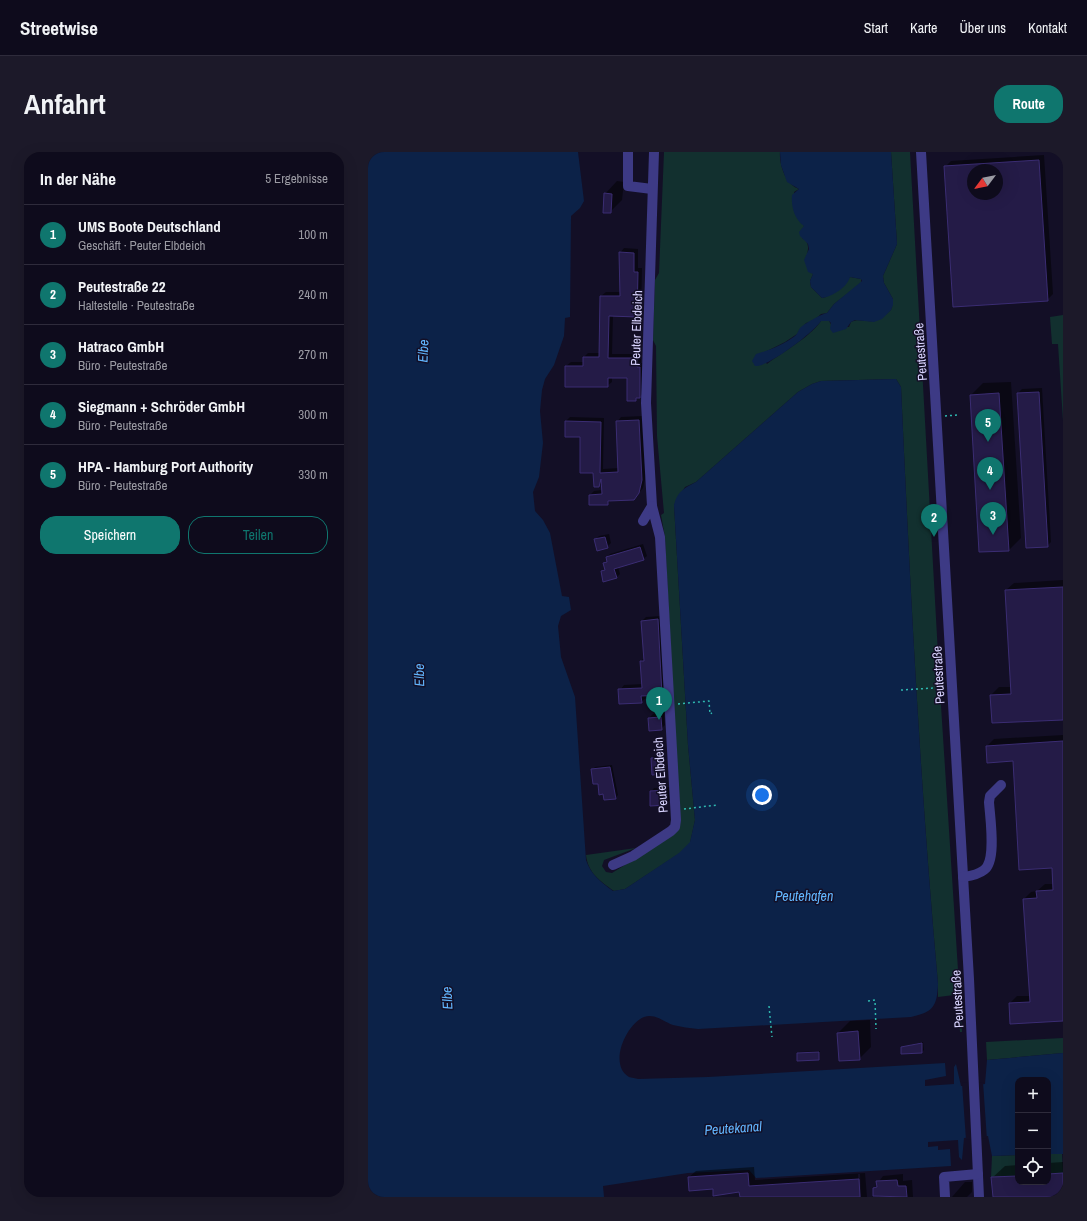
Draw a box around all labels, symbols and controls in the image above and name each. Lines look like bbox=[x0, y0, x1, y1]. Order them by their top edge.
text: Streetwise bbox=[20, 15, 98, 41]
text: Start bbox=[864, 19, 888, 37]
text: Karte bbox=[910, 19, 937, 37]
text: Über uns bbox=[959, 19, 1006, 37]
text: Kontakt bbox=[1028, 19, 1067, 37]
text: Anfahrt bbox=[24, 85, 106, 123]
button: Route bbox=[994, 85, 1063, 123]
north arrow bbox=[967, 164, 1003, 200]
text: In der Nähe bbox=[40, 167, 116, 190]
text: 5 Ergebnisse bbox=[265, 170, 328, 187]
text: UMS Boote Deutschland bbox=[78, 216, 221, 237]
text: 1 bbox=[50, 226, 56, 243]
text: 100 m bbox=[298, 226, 328, 243]
text: Geschäft · Peuter Elbdeich bbox=[78, 237, 205, 254]
text: Peutestraße 22 bbox=[78, 276, 166, 297]
text: 2 bbox=[50, 286, 56, 303]
text: 240 m bbox=[298, 286, 328, 303]
street label: Peuter Elbdeich bbox=[627, 290, 646, 366]
text: Haltestelle · Peutestraße bbox=[78, 297, 195, 314]
street label: Peutestraße bbox=[910, 322, 931, 382]
text: Hatraco GmbH bbox=[78, 336, 164, 357]
water label: Elbe bbox=[414, 339, 432, 363]
text: 3 bbox=[50, 346, 56, 363]
text: 270 m bbox=[298, 346, 328, 363]
text: Büro · Peutestraße bbox=[78, 357, 167, 374]
text: Siegmann + Schröder GmbH bbox=[78, 396, 245, 417]
text: 4 bbox=[50, 406, 56, 423]
text: 300 m bbox=[298, 406, 328, 423]
pin: 5 bbox=[975, 409, 1001, 442]
text: Büro · Peutestraße bbox=[78, 417, 167, 434]
text: HPA - Hamburg Port Authority bbox=[78, 456, 253, 477]
pin: 4 bbox=[977, 457, 1003, 490]
text: 5 bbox=[50, 466, 56, 483]
text: 330 m bbox=[298, 466, 328, 483]
text: Büro · Peutestraße bbox=[78, 477, 167, 494]
pin: 3 bbox=[980, 502, 1006, 535]
pin: 2 bbox=[921, 504, 947, 537]
button: Speichern bbox=[40, 516, 180, 554]
button: Teilen bbox=[188, 516, 328, 554]
street label: Peutestraße bbox=[928, 645, 949, 704]
water label: Elbe bbox=[410, 663, 428, 687]
pin: 1 bbox=[646, 687, 672, 720]
street label: Peuter Elbdeich bbox=[649, 736, 672, 813]
your location bbox=[752, 785, 772, 805]
water label: Peutehafen bbox=[775, 887, 833, 905]
street label: Peutestraße bbox=[947, 969, 968, 1028]
water label: Elbe bbox=[437, 986, 457, 1010]
map controls bbox=[1015, 1077, 1051, 1185]
button: + bbox=[1015, 1077, 1051, 1113]
button: − bbox=[1015, 1113, 1051, 1149]
water label: Peutekanal bbox=[704, 1117, 763, 1139]
button: locate bbox=[1015, 1149, 1051, 1185]

